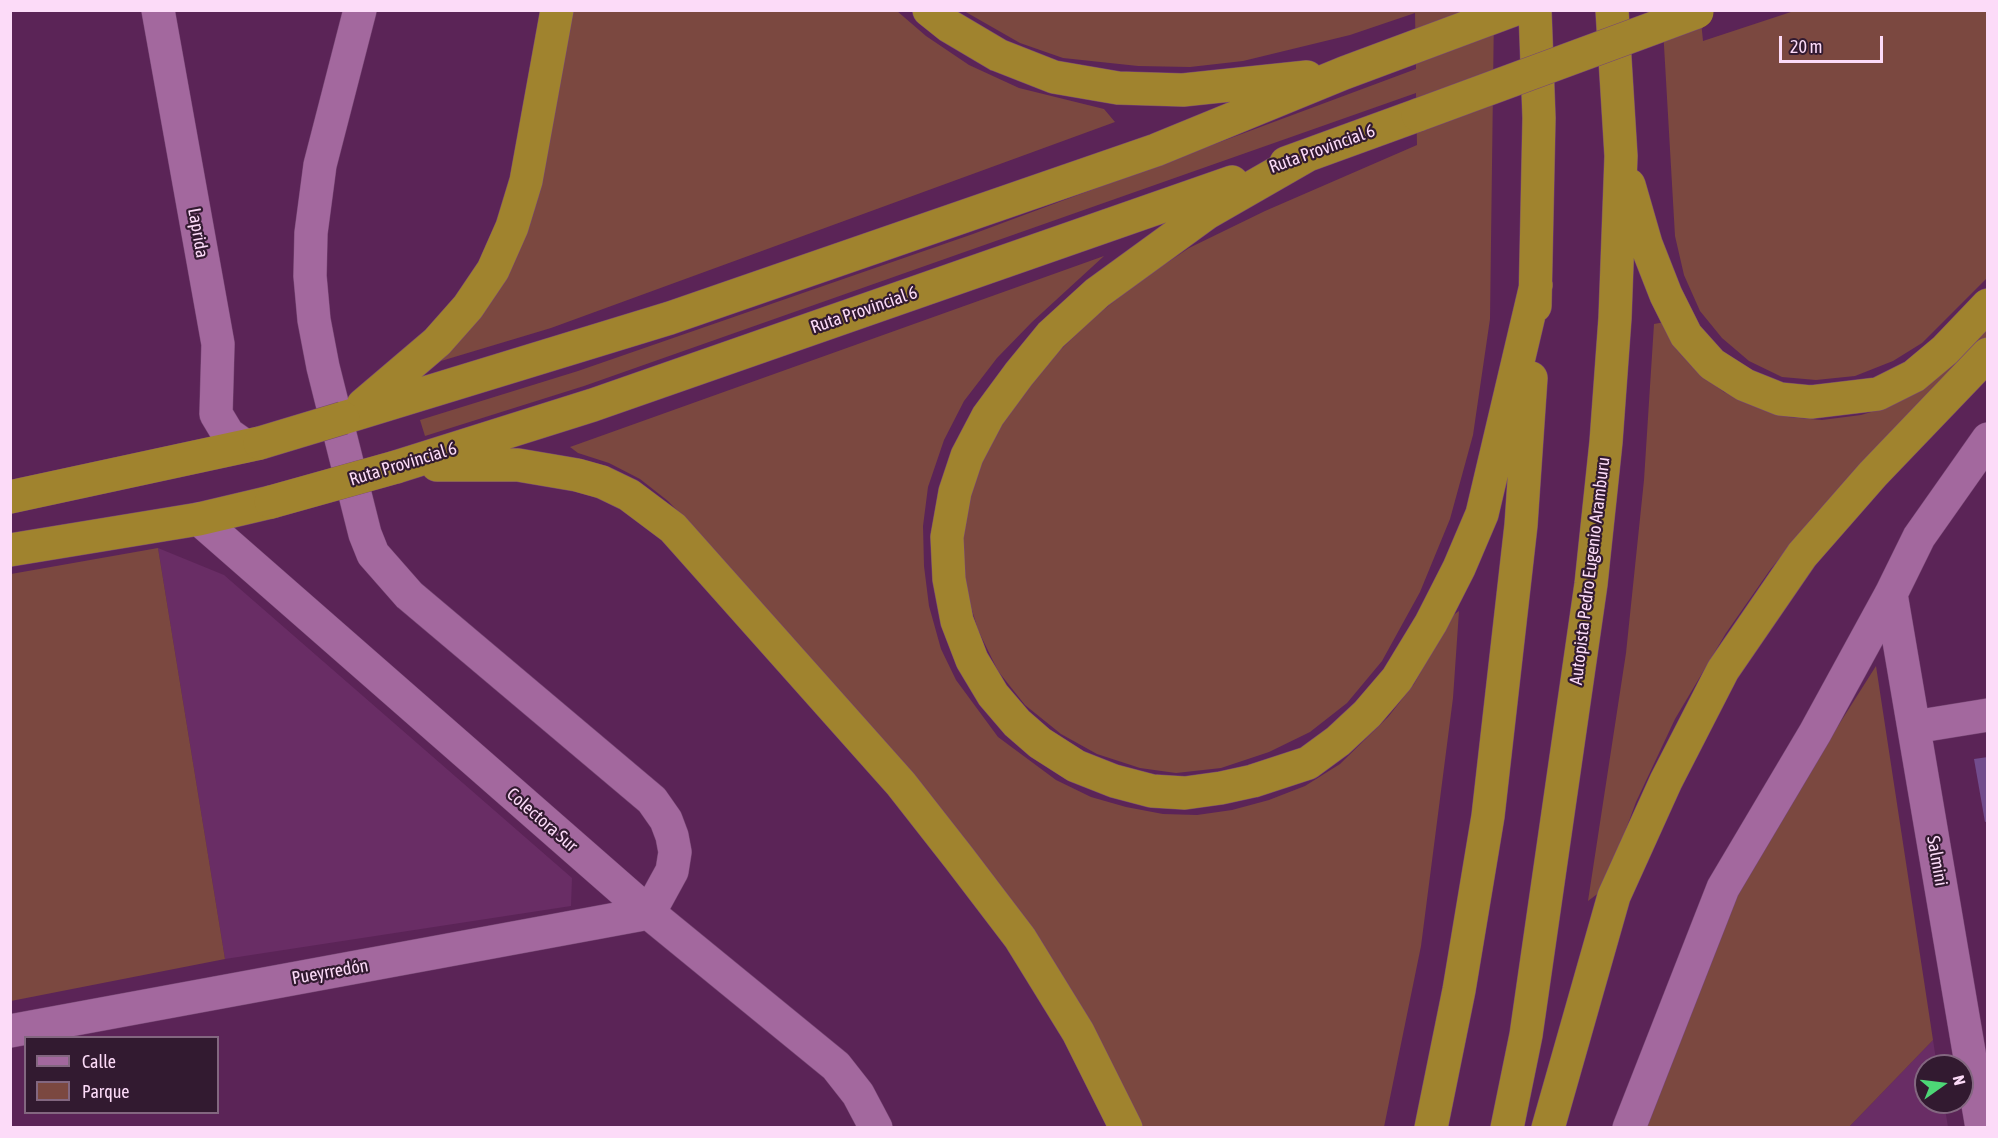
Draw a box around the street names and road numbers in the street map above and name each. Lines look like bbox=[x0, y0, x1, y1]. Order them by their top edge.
street label: Ruta Provincial 6 bbox=[1266, 120, 1378, 178]
street label: Laprida bbox=[183, 206, 213, 260]
street label: Ruta Provincial 6 bbox=[808, 282, 920, 338]
street label: Ruta Provincial 6 bbox=[347, 437, 459, 491]
street label: Autopista Pedro Eugenio Aramburu bbox=[1565, 456, 1615, 686]
street label: Colectora Sur bbox=[502, 783, 582, 857]
street label: Salmini bbox=[1922, 834, 1952, 888]
street label: Pueyrredón bbox=[290, 955, 370, 989]

